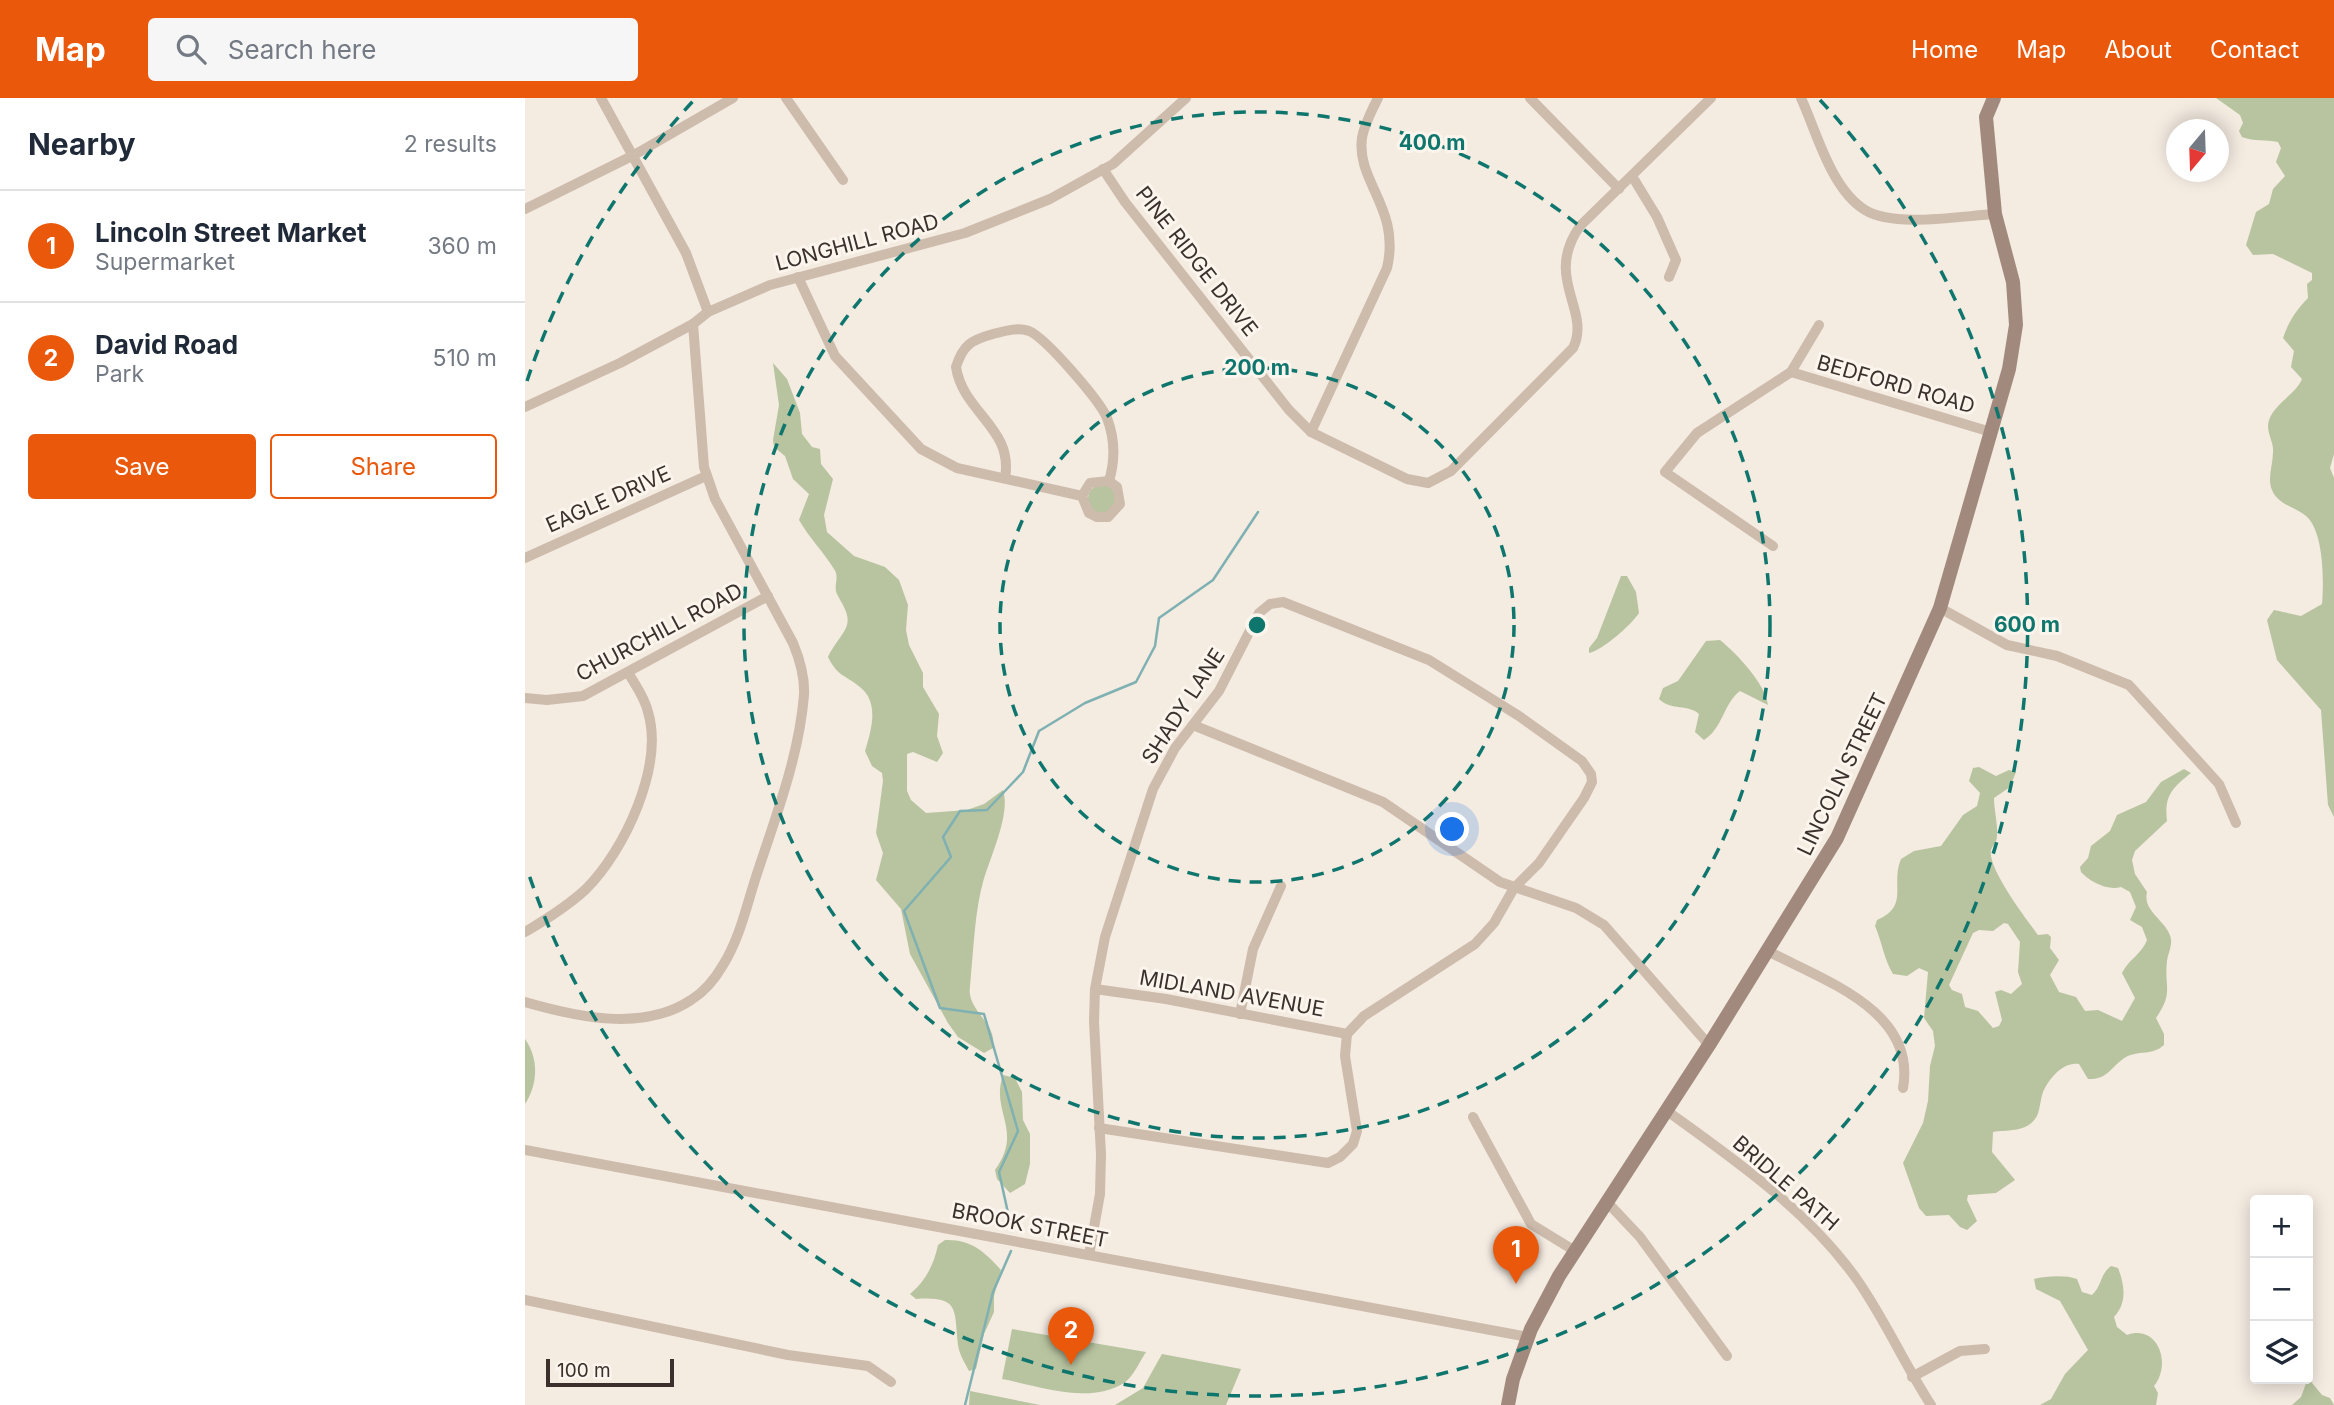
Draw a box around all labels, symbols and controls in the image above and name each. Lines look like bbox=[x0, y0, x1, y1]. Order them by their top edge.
search box bbox=[148, 18, 638, 81]
text: Map bbox=[35, 29, 106, 69]
icon: search bbox=[172, 30, 210, 68]
text: Search here bbox=[228, 34, 376, 65]
text: Home bbox=[1911, 35, 1978, 64]
text: Map bbox=[2016, 35, 2066, 64]
text: About bbox=[2104, 35, 2172, 64]
text: Contact bbox=[2210, 35, 2299, 64]
north arrow bbox=[2166, 119, 2229, 182]
text: Nearby bbox=[28, 126, 136, 162]
text: 2 results bbox=[404, 130, 497, 158]
text: 400 m bbox=[1399, 130, 1465, 155]
street label: PINE RIDGE DRIVE bbox=[1131, 181, 1263, 341]
street label: LONGHILL ROAD bbox=[773, 208, 941, 276]
text: Lincoln Street Market bbox=[95, 217, 367, 248]
text: 1 bbox=[46, 232, 56, 260]
text: 360 m bbox=[427, 232, 497, 260]
text: Supermarket bbox=[95, 248, 235, 276]
text: David Road bbox=[95, 329, 238, 360]
text: 2 bbox=[44, 344, 58, 372]
text: 510 m bbox=[433, 344, 497, 372]
street label: BEDFORD ROAD bbox=[1814, 350, 1978, 418]
text: 200 m bbox=[1224, 355, 1290, 380]
text: Park bbox=[95, 360, 144, 388]
button: Save bbox=[28, 434, 256, 499]
button: Share bbox=[270, 434, 497, 499]
street label: EAGLE DRIVE bbox=[542, 460, 674, 538]
street label: CHURCHILL ROAD bbox=[572, 578, 746, 686]
text: 600 m bbox=[1994, 612, 2060, 637]
centre of rings bbox=[1245, 613, 1269, 637]
street label: SHADY LANE bbox=[1136, 643, 1230, 769]
street label: LINCOLN STREET bbox=[1792, 689, 1892, 859]
your location bbox=[1435, 812, 1469, 846]
street label: MIDLAND AVENUE bbox=[1138, 964, 1326, 1022]
street label: BRIDLE PATH bbox=[1728, 1130, 1844, 1236]
map controls bbox=[2250, 1195, 2313, 1384]
button: + bbox=[2250, 1195, 2313, 1258]
street label: BROOK STREET bbox=[950, 1198, 1110, 1252]
pin: 1 bbox=[1493, 1226, 1539, 1284]
button: − bbox=[2250, 1258, 2313, 1321]
pin: 2 bbox=[1048, 1307, 1094, 1365]
button: layers bbox=[2250, 1321, 2313, 1384]
scale bar bbox=[546, 1356, 674, 1388]
text: 100 m bbox=[557, 1359, 611, 1382]

